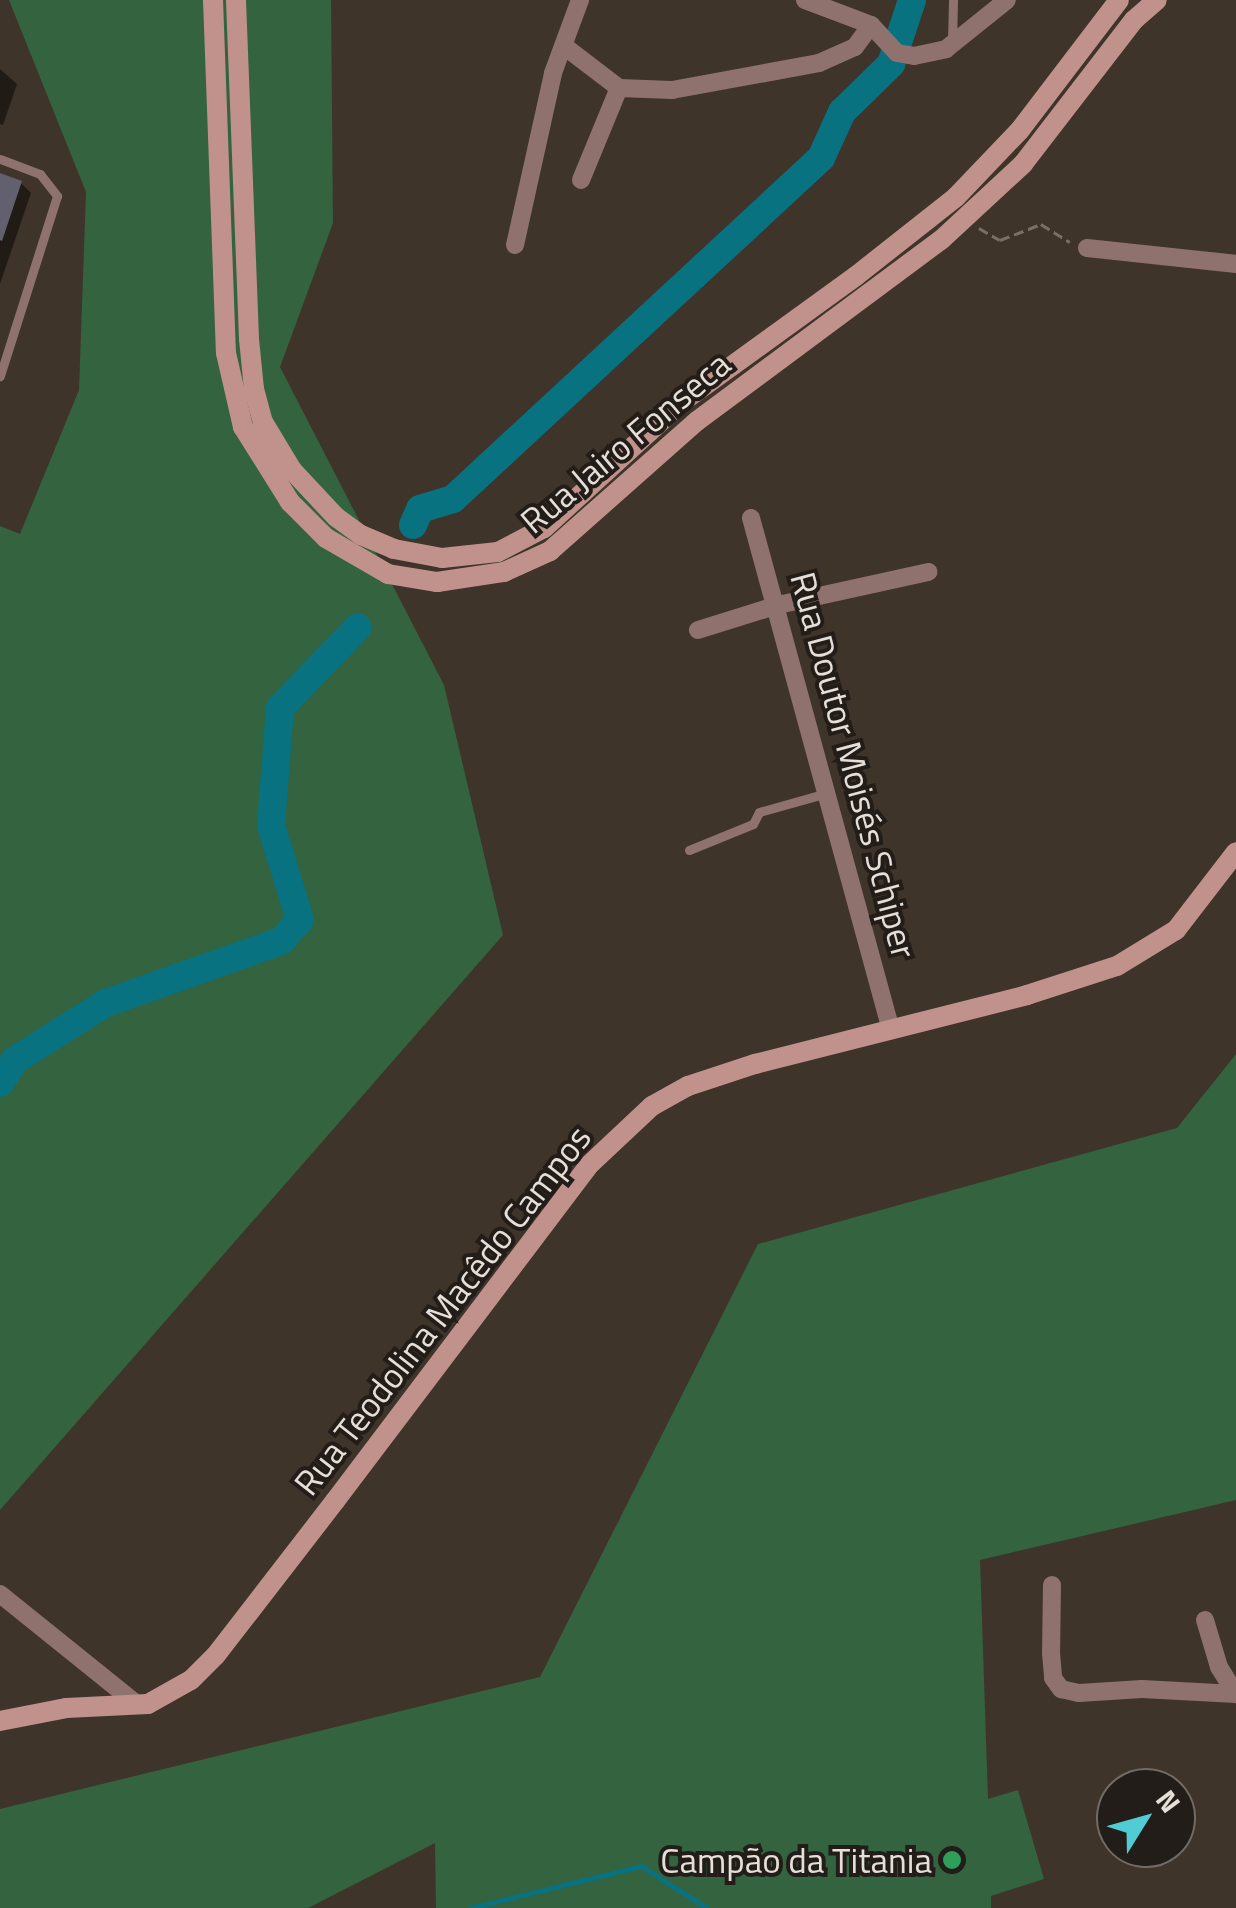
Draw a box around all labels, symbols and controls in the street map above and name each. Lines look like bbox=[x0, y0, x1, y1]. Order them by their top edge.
street label: Rua Jairo Fonseca bbox=[512, 342, 738, 542]
street label: Rua Doutor Moisés Schiper bbox=[782, 567, 926, 963]
street label: Rua Teodolina Macêdo Campos bbox=[285, 1117, 599, 1503]
north arrow bbox=[1096, 1768, 1196, 1868]
text: N bbox=[1146, 1780, 1192, 1822]
place label: Campão da Titania bbox=[660, 1839, 932, 1881]
marker: Campão da Titania bbox=[941, 1849, 963, 1871]

